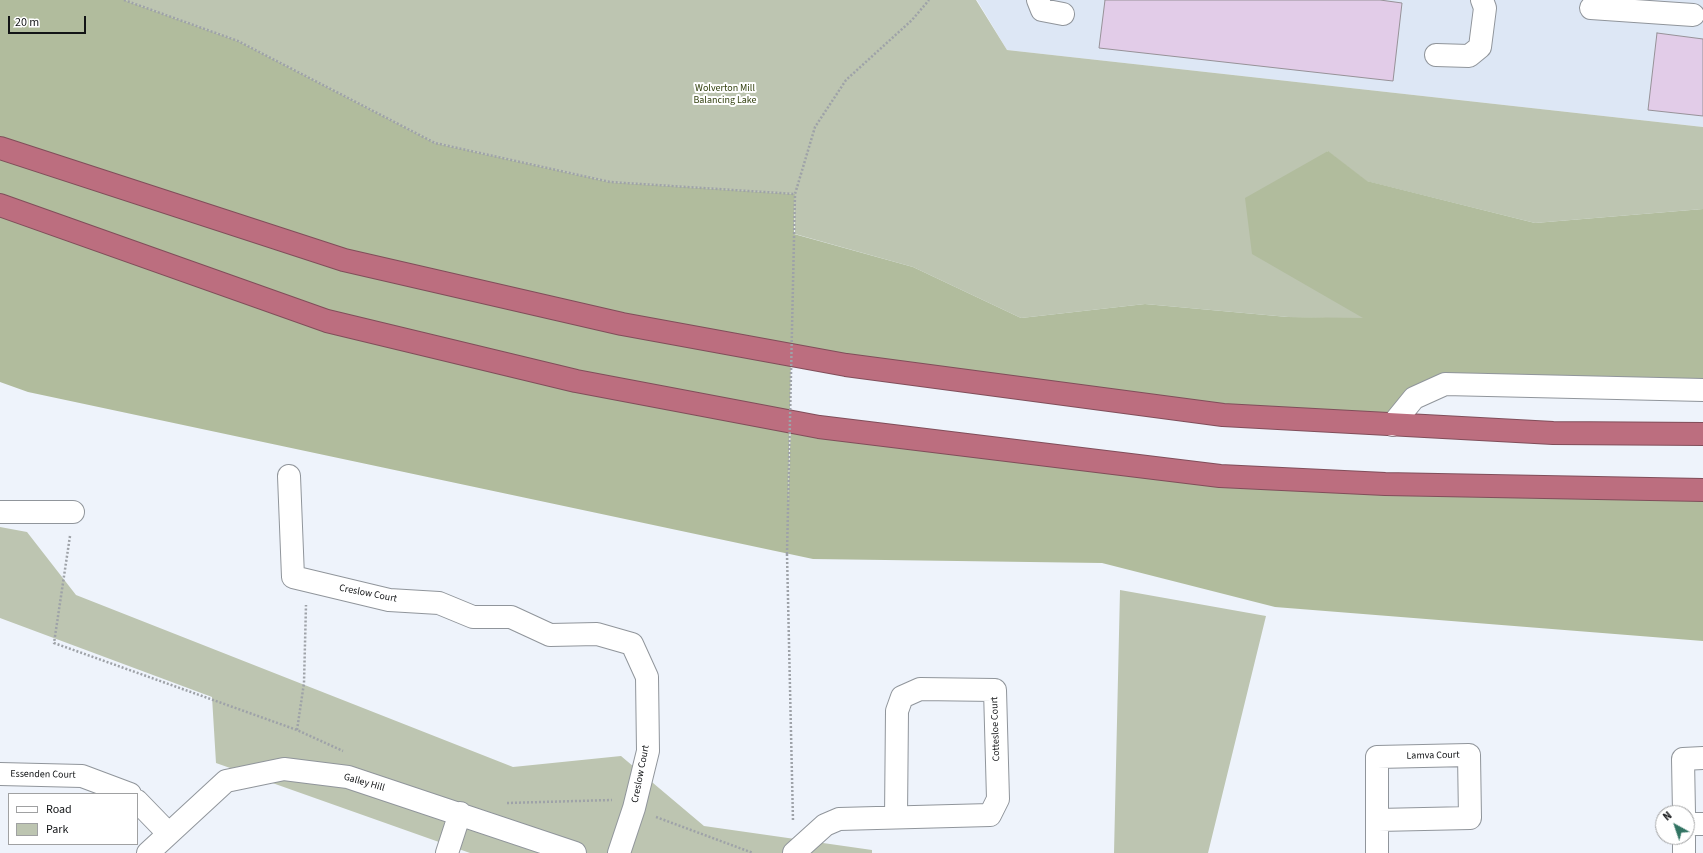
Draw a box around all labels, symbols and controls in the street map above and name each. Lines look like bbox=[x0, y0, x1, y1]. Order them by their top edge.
scale bar bbox=[10, 8, 88, 34]
text: 20 m bbox=[15, 14, 39, 31]
park label: Wolverton Mill Balancing Lake bbox=[693, 83, 757, 106]
street label: Creslow Court bbox=[338, 583, 398, 605]
street label: Cottesloe Court bbox=[989, 696, 1003, 762]
street label: Creslow Court bbox=[630, 744, 652, 804]
street label: Lamva Court bbox=[1406, 750, 1460, 762]
street label: Essenden Court bbox=[10, 768, 76, 782]
street label: Galley Hill bbox=[342, 771, 386, 795]
legend bbox=[8, 793, 138, 845]
text: Road bbox=[46, 801, 72, 818]
north arrow bbox=[1655, 805, 1695, 845]
text: N bbox=[1660, 808, 1675, 824]
text: Park bbox=[46, 821, 68, 838]

